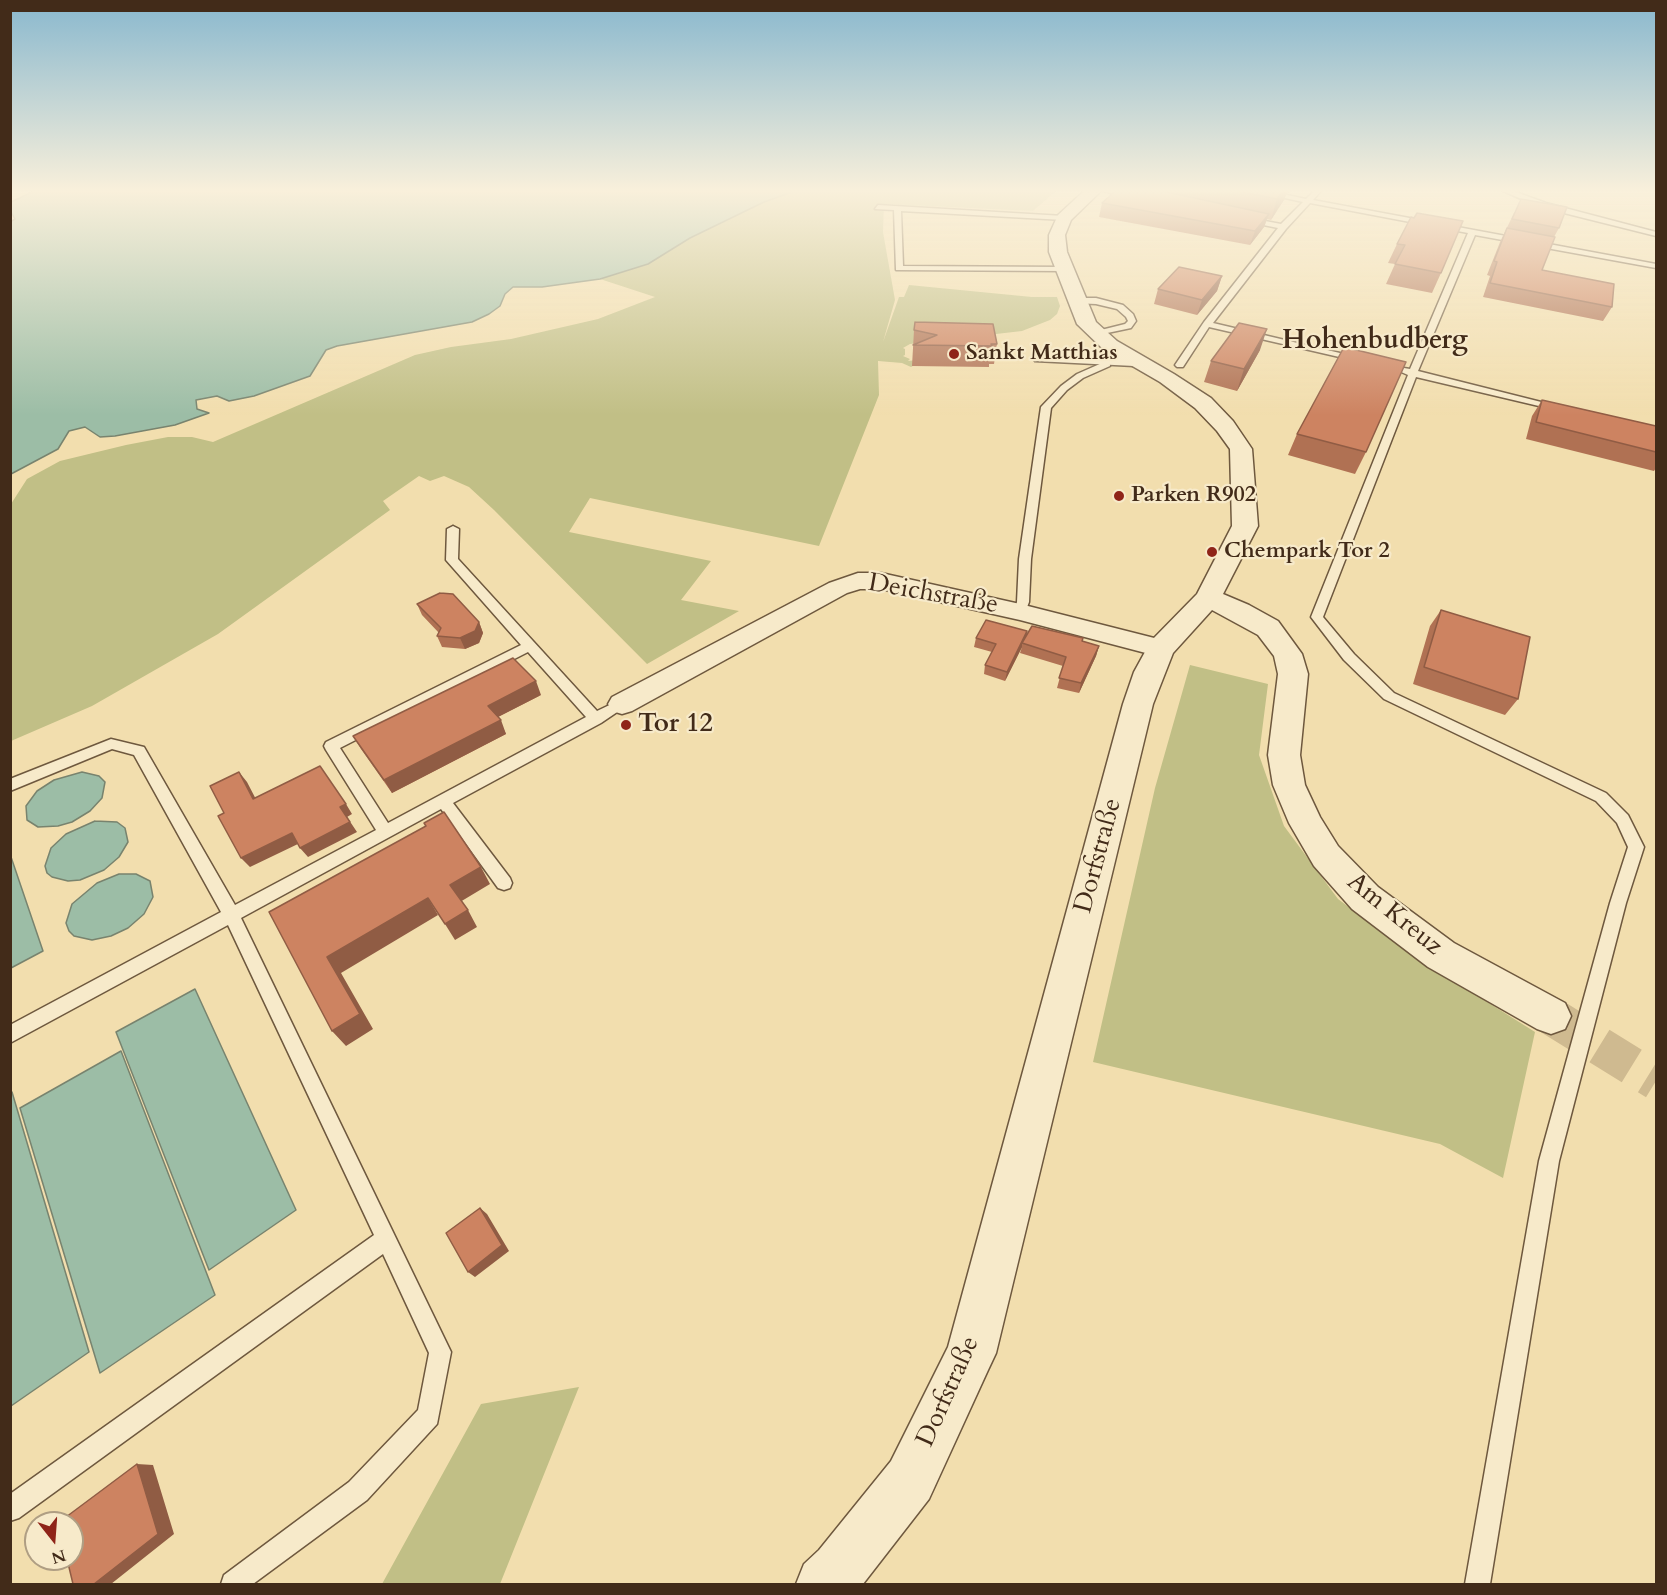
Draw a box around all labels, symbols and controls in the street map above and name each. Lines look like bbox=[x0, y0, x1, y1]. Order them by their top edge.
district label: Hohenbudberg bbox=[1282, 326, 1468, 358]
place label: Sankt Matthias bbox=[966, 341, 1118, 367]
marker: Sankt Matthias bbox=[947, 347, 961, 361]
place label: Parken R902 bbox=[1131, 483, 1256, 509]
marker: Parken R902 bbox=[1112, 489, 1126, 503]
place label: Chempark Tor 2 bbox=[1224, 539, 1390, 565]
marker: Chempark Tor 2 bbox=[1205, 545, 1219, 559]
street label: Deichstraße bbox=[866, 568, 1000, 622]
place label: Tor 12 bbox=[638, 709, 713, 741]
marker: Tor 12 bbox=[619, 718, 633, 732]
street label: Dorfstraße bbox=[1069, 795, 1129, 917]
street label: Am Kreuz bbox=[1340, 867, 1448, 963]
street label: Dorfstraße bbox=[911, 1332, 987, 1452]
north arrow bbox=[24, 1511, 84, 1571]
text: N bbox=[49, 1544, 69, 1569]

